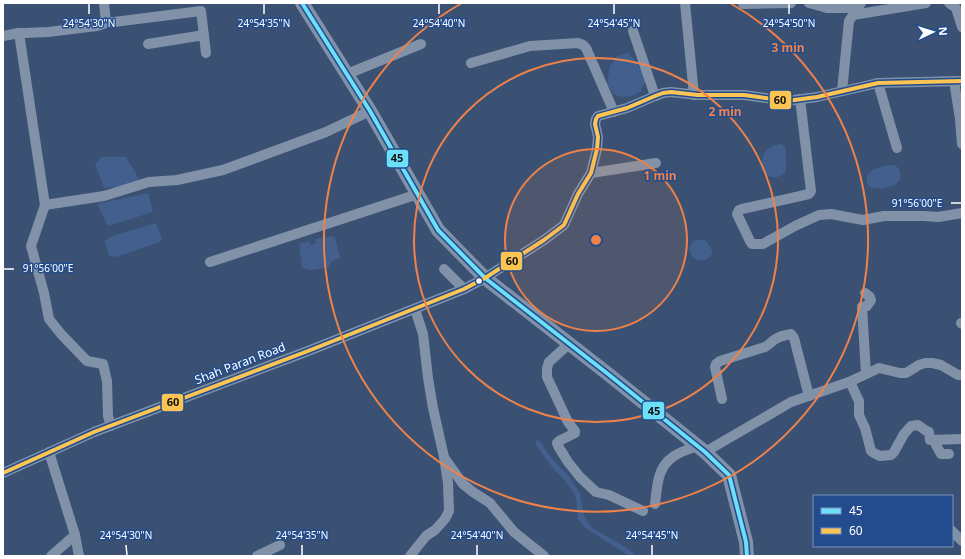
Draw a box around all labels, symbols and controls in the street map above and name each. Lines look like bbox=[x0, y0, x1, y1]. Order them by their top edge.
north arrow bbox=[913, 12, 953, 52]
text: 24°54'30"N bbox=[63, 16, 115, 30]
text: 24°54'35"N bbox=[238, 16, 290, 30]
text: 24°54'40"N bbox=[413, 16, 465, 30]
text: 24°54'45"N bbox=[588, 16, 640, 30]
text: 24°54'50"N bbox=[763, 16, 815, 30]
text: N bbox=[936, 26, 951, 36]
text: 3 min bbox=[771, 39, 805, 56]
line badge: 60 bbox=[769, 90, 792, 110]
text: 60 bbox=[774, 92, 786, 107]
text: 2 min bbox=[708, 103, 742, 120]
line badge: 45 bbox=[386, 149, 409, 168]
text: 45 bbox=[391, 150, 403, 165]
text: 1 min bbox=[643, 167, 677, 184]
text: 91°56'00"E bbox=[892, 196, 942, 210]
centre of rings bbox=[589, 233, 603, 247]
line badge: 60 bbox=[500, 251, 523, 271]
text: 60 bbox=[506, 253, 518, 268]
text: 91°56'00"E bbox=[23, 261, 73, 275]
unlabelled marker bbox=[474, 276, 484, 286]
street label: Shah Paran Road bbox=[192, 338, 288, 388]
line badge: 60 bbox=[161, 393, 184, 412]
text: 60 bbox=[167, 394, 179, 409]
line badge: 45 bbox=[642, 401, 665, 420]
text: 45 bbox=[648, 403, 660, 418]
legend bbox=[813, 495, 953, 547]
text: 45 bbox=[849, 502, 863, 519]
text: 60 bbox=[849, 522, 863, 539]
text: 24°54'30"N bbox=[100, 528, 152, 542]
text: 24°54'35"N bbox=[276, 528, 328, 542]
text: 24°54'40"N bbox=[451, 528, 503, 542]
text: 24°54'45"N bbox=[626, 528, 678, 542]

